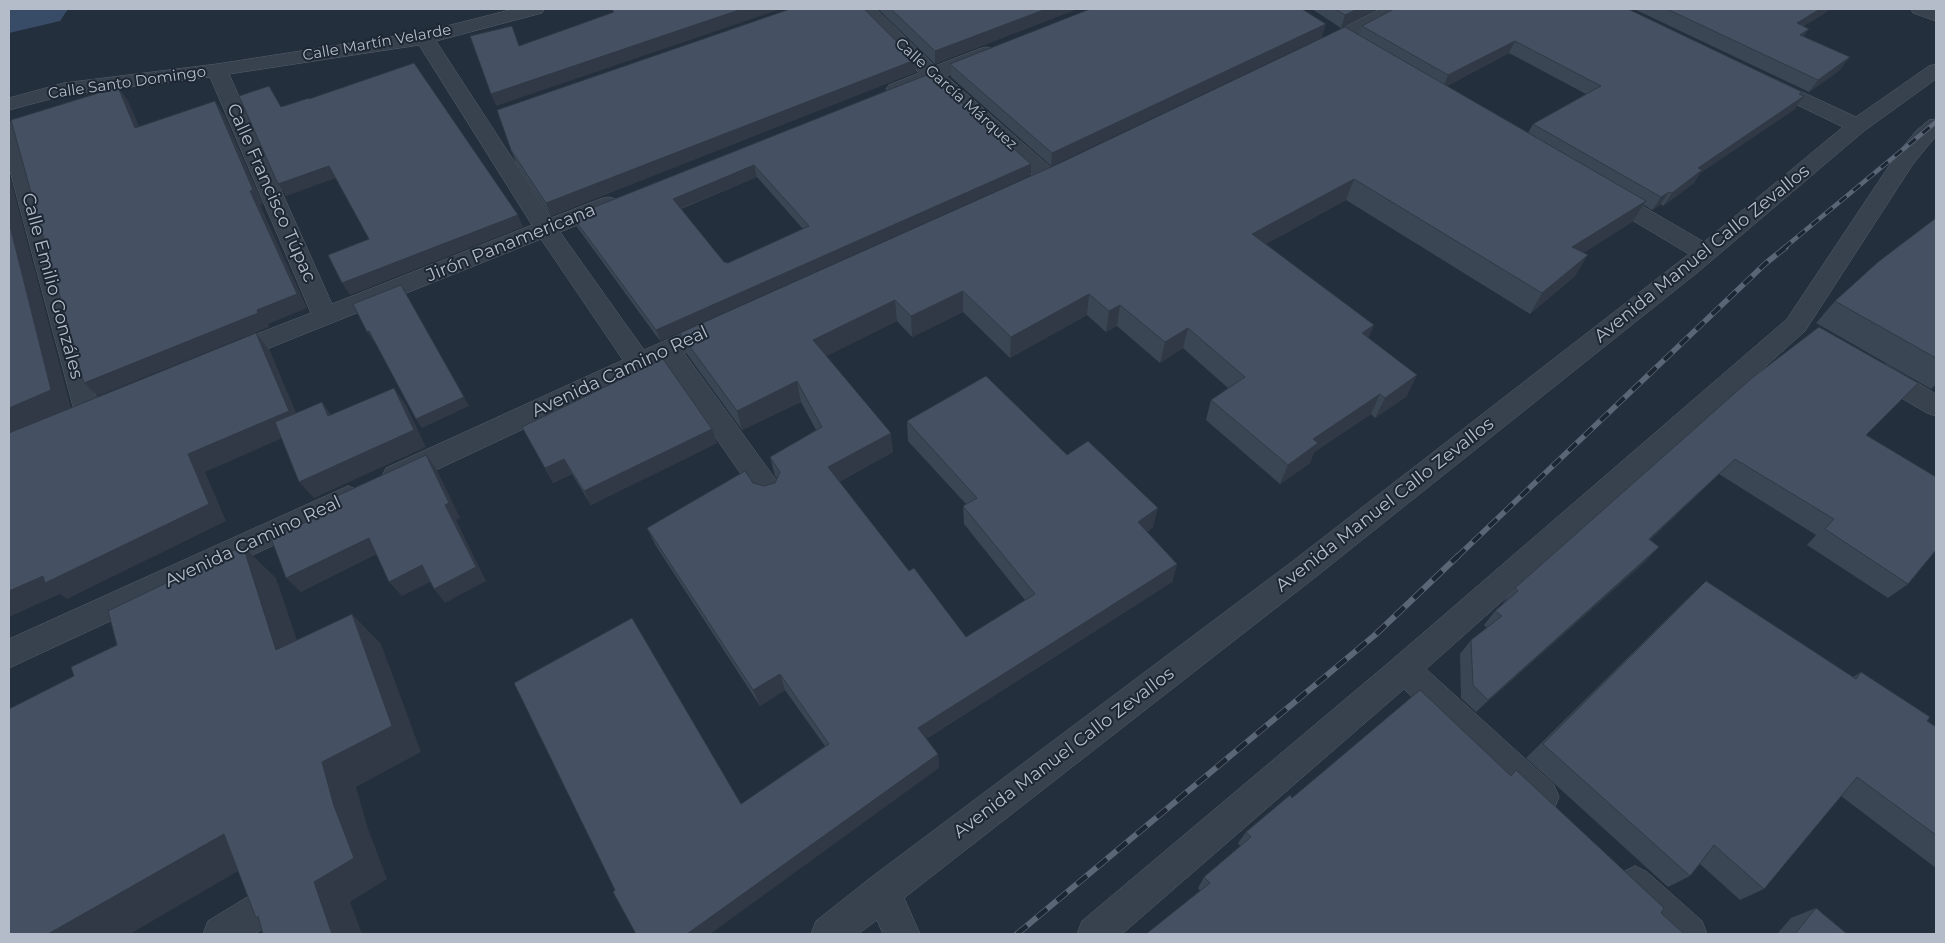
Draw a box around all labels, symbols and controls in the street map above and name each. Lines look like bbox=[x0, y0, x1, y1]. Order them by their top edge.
street label: Calle Martín Velarde bbox=[301, 21, 453, 65]
street label: Calle García Márquez bbox=[891, 35, 1021, 153]
street label: Calle Santo Domingo bbox=[47, 63, 207, 103]
street label: Calle Francisco Túpac bbox=[222, 100, 320, 286]
street label: Avenida Manuel Callo Zevallos bbox=[1590, 160, 1814, 348]
street label: Calle Emilio Gonzáles bbox=[17, 191, 87, 381]
street label: Jirón Panamericana bbox=[423, 199, 599, 287]
street label: Avenida Camino Real bbox=[529, 322, 711, 422]
street label: Avenida Manuel Callo Zevallos bbox=[1272, 413, 1498, 597]
street label: Avenida Camino Real bbox=[162, 492, 344, 592]
street label: Avenida Manuel Callo Zevallos bbox=[949, 663, 1179, 843]

